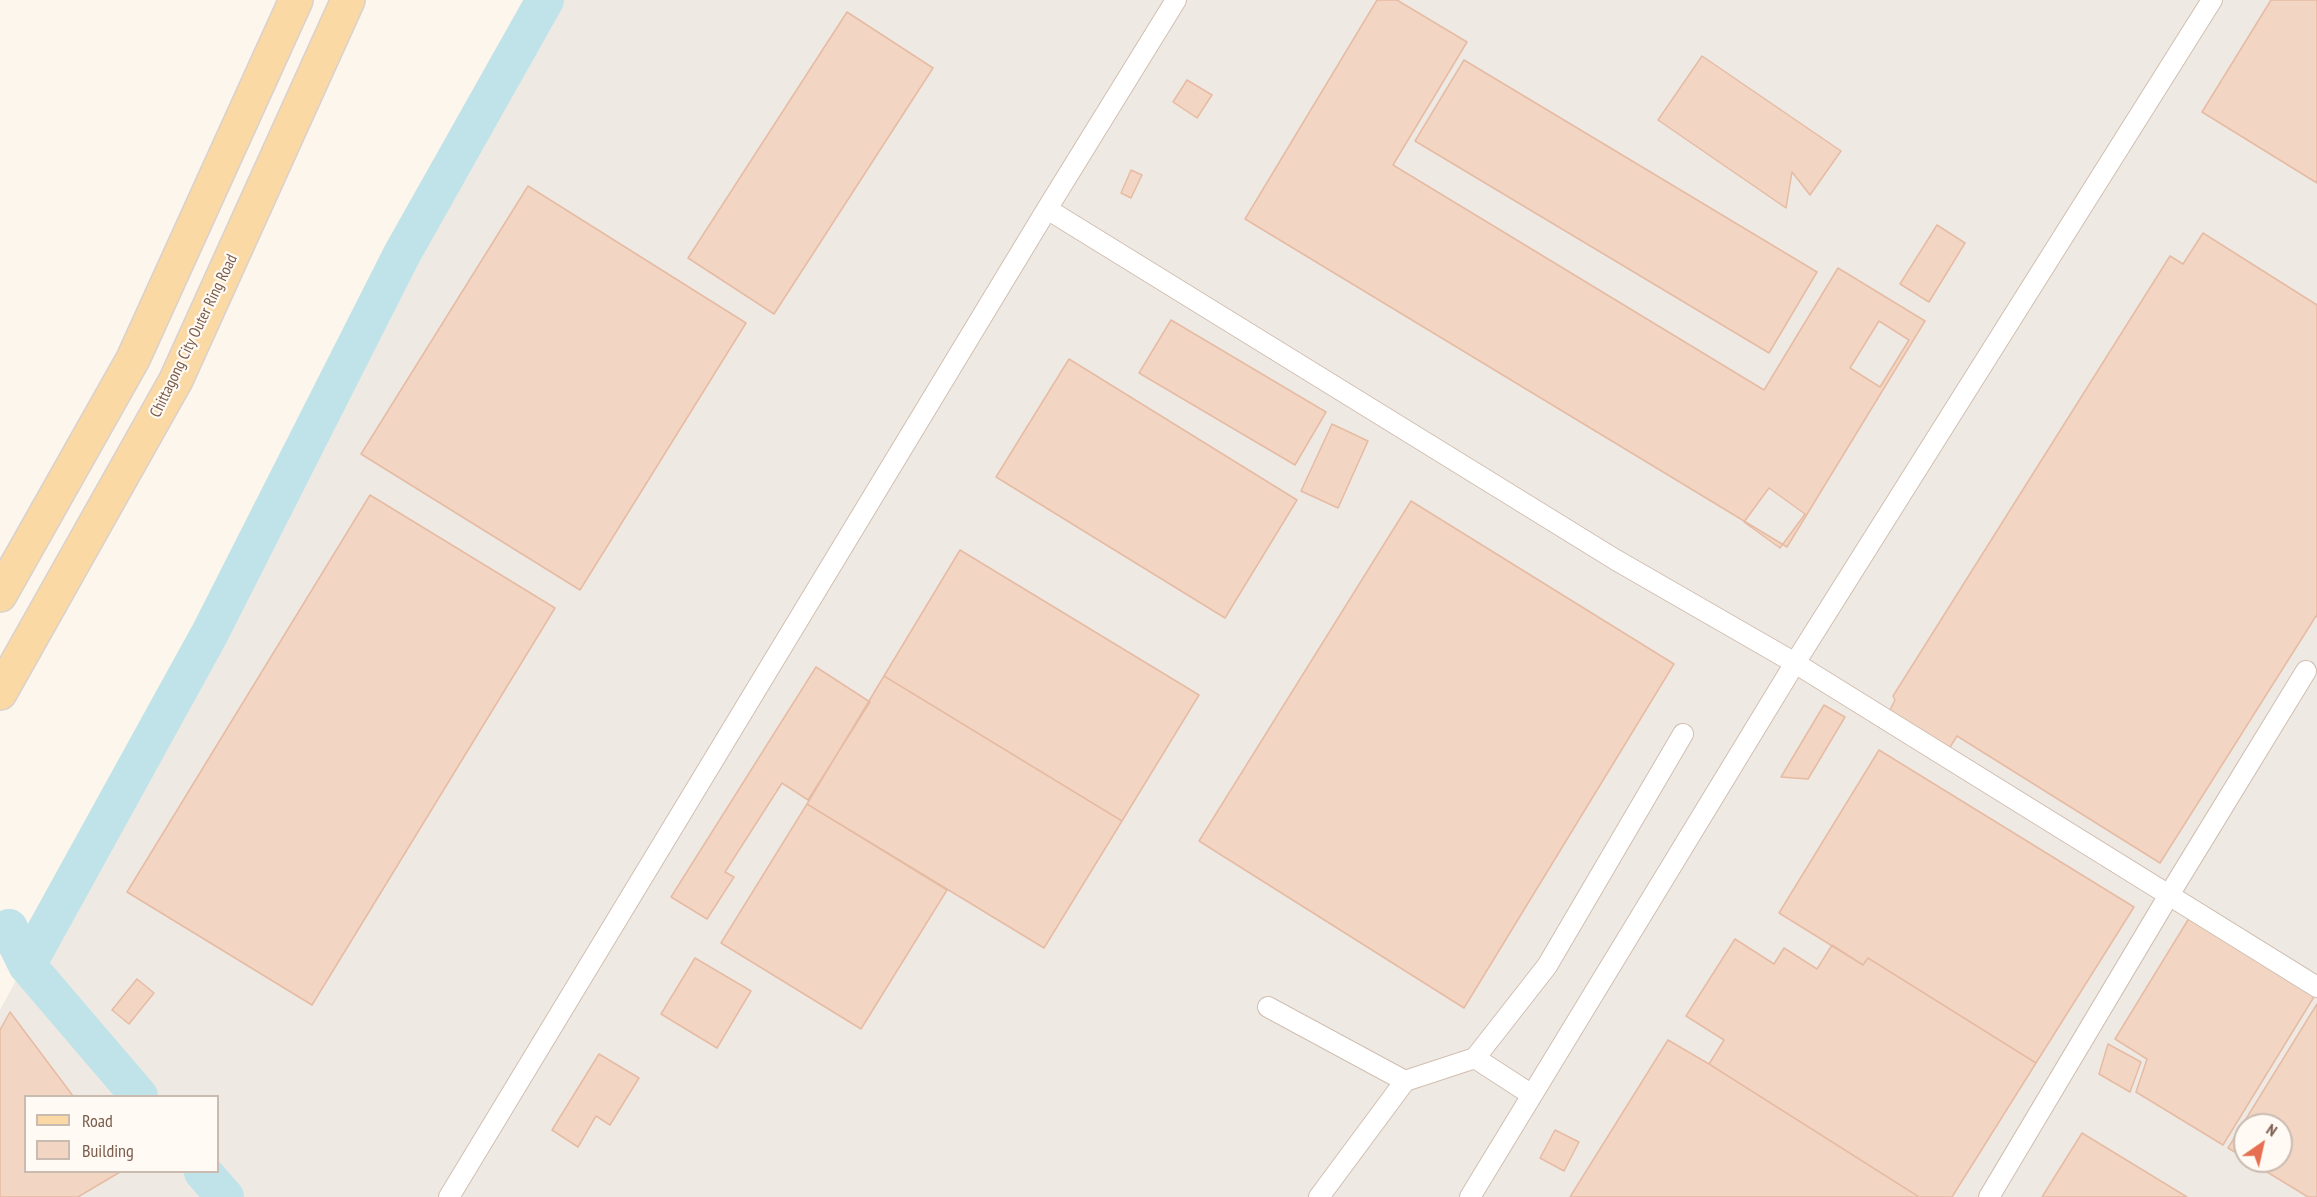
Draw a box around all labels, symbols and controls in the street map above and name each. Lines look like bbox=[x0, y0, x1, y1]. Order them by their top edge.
street label: Chittagong City Outer Ring Road bbox=[146, 251, 242, 421]
legend bbox=[24, 1095, 219, 1173]
text: Road bbox=[82, 1109, 113, 1132]
north arrow bbox=[2233, 1113, 2293, 1173]
text: N bbox=[2263, 1119, 2281, 1140]
text: Building bbox=[82, 1139, 134, 1162]

